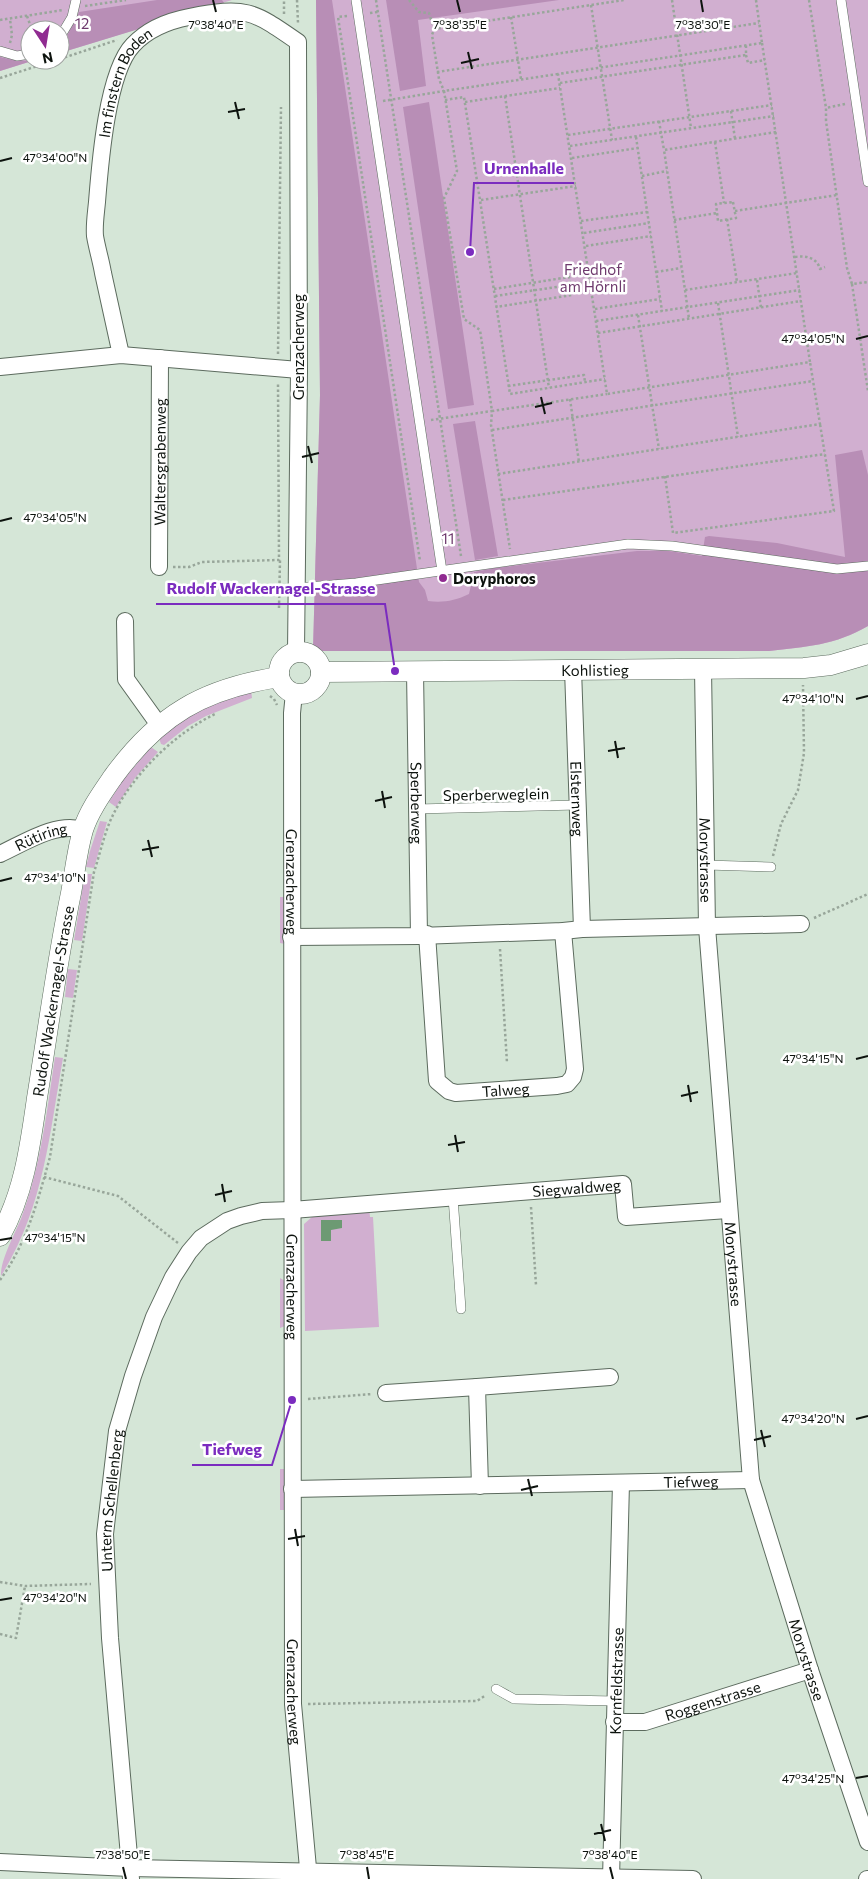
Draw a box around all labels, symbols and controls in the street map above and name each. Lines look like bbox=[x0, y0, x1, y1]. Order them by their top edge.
park label: 12 bbox=[75, 14, 89, 32]
text: 7°38'40"E bbox=[188, 17, 244, 31]
text: 7°38'35"E bbox=[433, 17, 487, 31]
text: 7°38'30"E bbox=[676, 17, 730, 31]
north arrow bbox=[20, 20, 70, 70]
street label: Im finstern Boden bbox=[95, 23, 155, 139]
text: N bbox=[41, 49, 55, 68]
text: 47°34'00"N bbox=[23, 150, 87, 164]
callout: Urnenhalle bbox=[474, 152, 574, 183]
text: Urnenhalle bbox=[484, 158, 564, 177]
park label: Friedhof am Hörnli bbox=[560, 260, 626, 295]
street label: Grenzacherweg bbox=[289, 294, 307, 400]
text: 47°34'05"N bbox=[781, 331, 845, 345]
street label: Waltersgrabenweg bbox=[150, 398, 169, 526]
text: 47°34'05"N bbox=[23, 510, 87, 524]
park label: 11 bbox=[442, 529, 454, 547]
place label: Doryphoros bbox=[453, 569, 536, 587]
marker: Doryphoros bbox=[437, 572, 449, 584]
callout: Rudolf Wackernagel-Strasse bbox=[156, 573, 385, 604]
text: Rudolf Wackernagel-Strasse bbox=[167, 578, 376, 597]
street label: Kohlistieg bbox=[561, 660, 629, 679]
text: 47°34'10"N bbox=[782, 691, 844, 705]
street label: Elsternweg bbox=[567, 761, 588, 837]
street label: Sperberweg bbox=[407, 762, 427, 844]
street label: Sperberweglein bbox=[443, 784, 549, 804]
street label: Morystrasse bbox=[696, 817, 716, 903]
street label: Rütiring bbox=[12, 819, 68, 854]
street label: Grenzacherweg bbox=[283, 829, 301, 935]
text: 47°34'10"N bbox=[24, 870, 86, 884]
street label: Rudolf Wackernagel-Strasse bbox=[28, 904, 77, 1098]
text: 47°34'15"N bbox=[782, 1051, 844, 1065]
street label: Talweg bbox=[481, 1079, 530, 1100]
street label: Siegwaldweg bbox=[532, 1175, 621, 1200]
street label: Morystrasse bbox=[721, 1221, 746, 1307]
text: 47°34'15"N bbox=[24, 1230, 86, 1244]
street label: Grenzacherweg bbox=[284, 1234, 302, 1340]
text: 47°34'20"N bbox=[781, 1411, 845, 1425]
street label: Unterm Schellenberg bbox=[96, 1428, 126, 1572]
callout: Tiefweg bbox=[192, 1434, 272, 1465]
text: Tiefweg bbox=[202, 1439, 262, 1458]
street label: Tiefweg bbox=[663, 1472, 719, 1491]
text: 47°34'20"N bbox=[23, 1590, 87, 1604]
street label: Morystrasse bbox=[786, 1616, 829, 1703]
street label: Kornfeldstrasse bbox=[606, 1627, 626, 1735]
street label: Grenzacherweg bbox=[284, 1639, 306, 1746]
street label: Roggenstrasse bbox=[663, 1677, 763, 1724]
text: 47°34'25"N bbox=[782, 1771, 844, 1785]
text: 7°38'50"E bbox=[96, 1847, 150, 1861]
text: 7°38'45"E bbox=[340, 1847, 394, 1861]
text: 7°38'40"E bbox=[582, 1847, 638, 1861]

